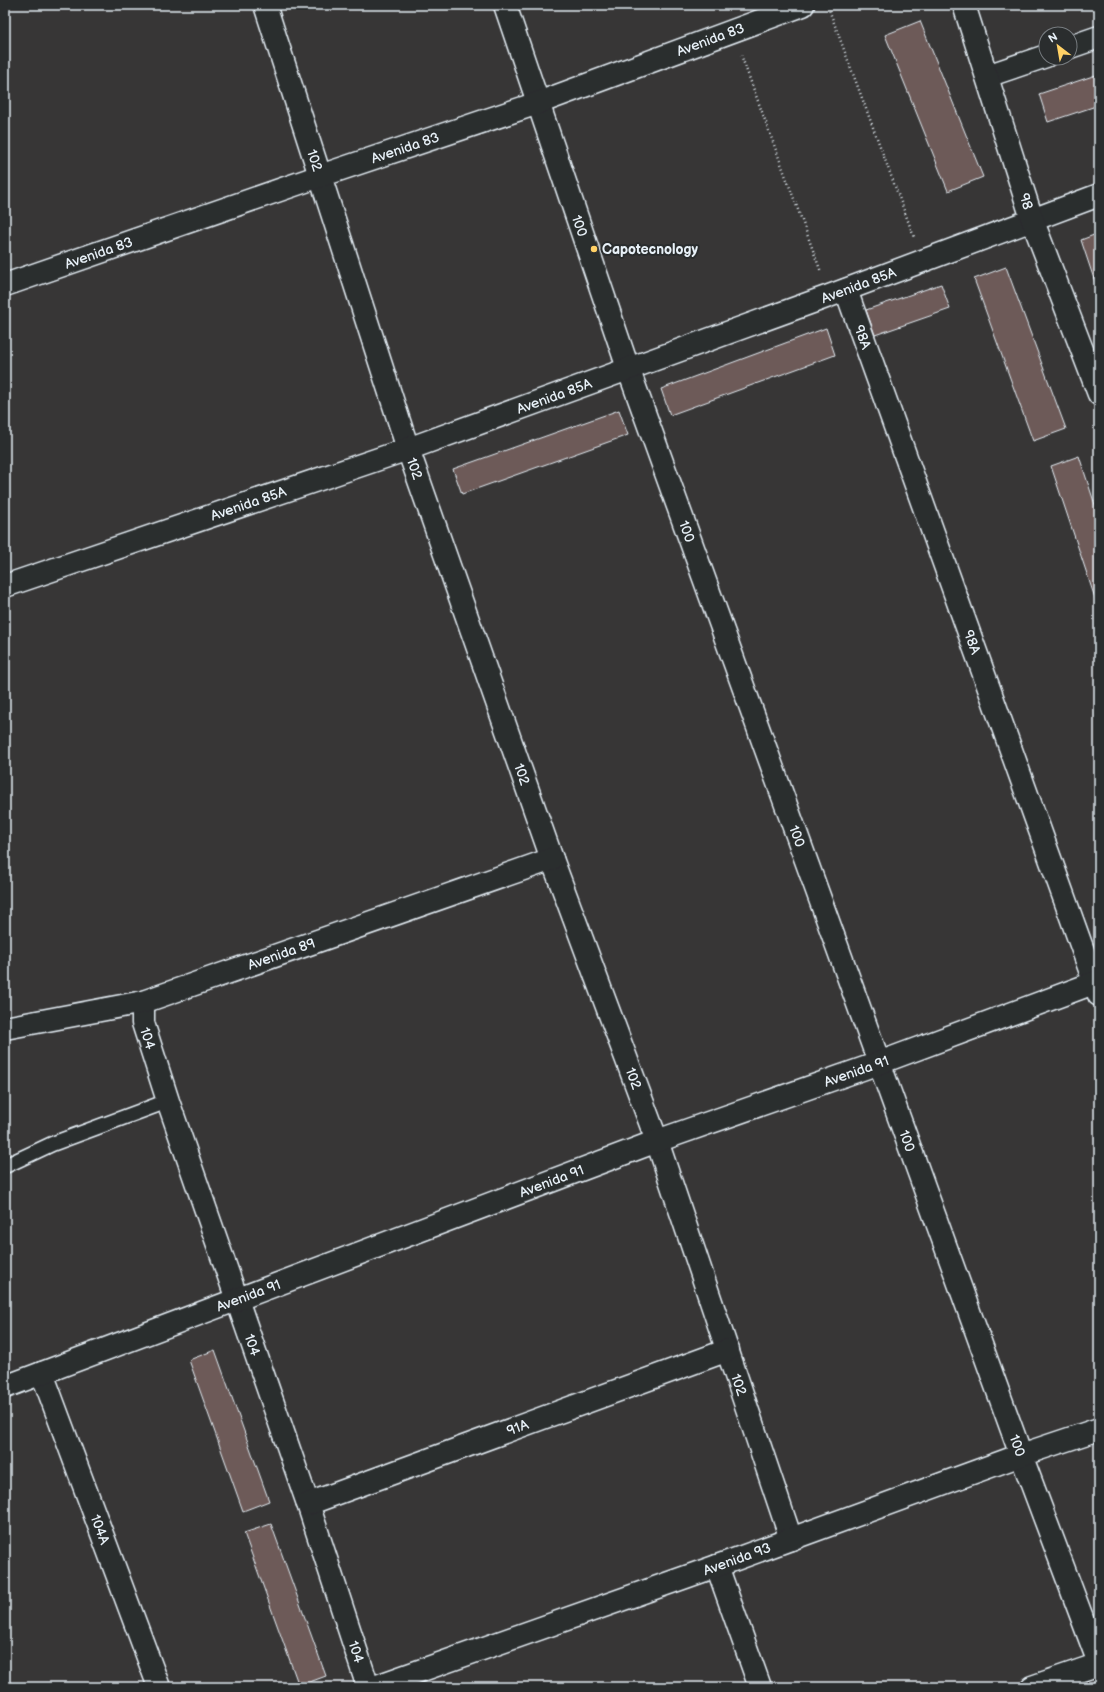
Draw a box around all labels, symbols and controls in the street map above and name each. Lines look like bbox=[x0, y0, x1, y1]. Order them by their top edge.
street label: Avenida 83 bbox=[674, 19, 747, 60]
north arrow bbox=[1038, 26, 1078, 66]
text: N bbox=[1046, 30, 1060, 46]
street label: Avenida 83 bbox=[369, 129, 441, 167]
street label: 102 bbox=[303, 147, 326, 174]
street label: 98 bbox=[1015, 191, 1036, 212]
street label: 100 bbox=[568, 213, 591, 239]
street label: Avenida 83 bbox=[62, 233, 135, 273]
place label: Capotecnology bbox=[602, 241, 698, 258]
marker: Capotecnology bbox=[589, 244, 599, 254]
street label: Avenida 85A bbox=[819, 264, 899, 307]
street label: 98A bbox=[850, 323, 875, 352]
street label: Avenida 85A bbox=[514, 375, 595, 418]
street label: 102 bbox=[403, 455, 426, 482]
street label: Avenida 85A bbox=[208, 483, 289, 524]
street label: 100 bbox=[675, 518, 698, 545]
street label: 98A bbox=[960, 628, 984, 657]
street label: 102 bbox=[510, 761, 534, 788]
street label: 100 bbox=[785, 823, 808, 849]
street label: Avenida 89 bbox=[246, 934, 318, 974]
street label: 104 bbox=[136, 1025, 159, 1052]
street label: Avenida 91 bbox=[822, 1052, 891, 1091]
street label: 102 bbox=[621, 1065, 645, 1092]
street label: 100 bbox=[895, 1128, 919, 1154]
street label: Avenida 91 bbox=[517, 1161, 586, 1201]
street label: Avenida 91 bbox=[214, 1276, 283, 1316]
street label: 104 bbox=[241, 1332, 264, 1359]
street label: 102 bbox=[727, 1372, 750, 1399]
street label: 91A bbox=[504, 1416, 531, 1439]
street label: 100 bbox=[1005, 1432, 1029, 1459]
street label: 104A bbox=[87, 1512, 113, 1547]
street label: Avenida 93 bbox=[701, 1539, 773, 1579]
street label: 104 bbox=[344, 1639, 368, 1666]

